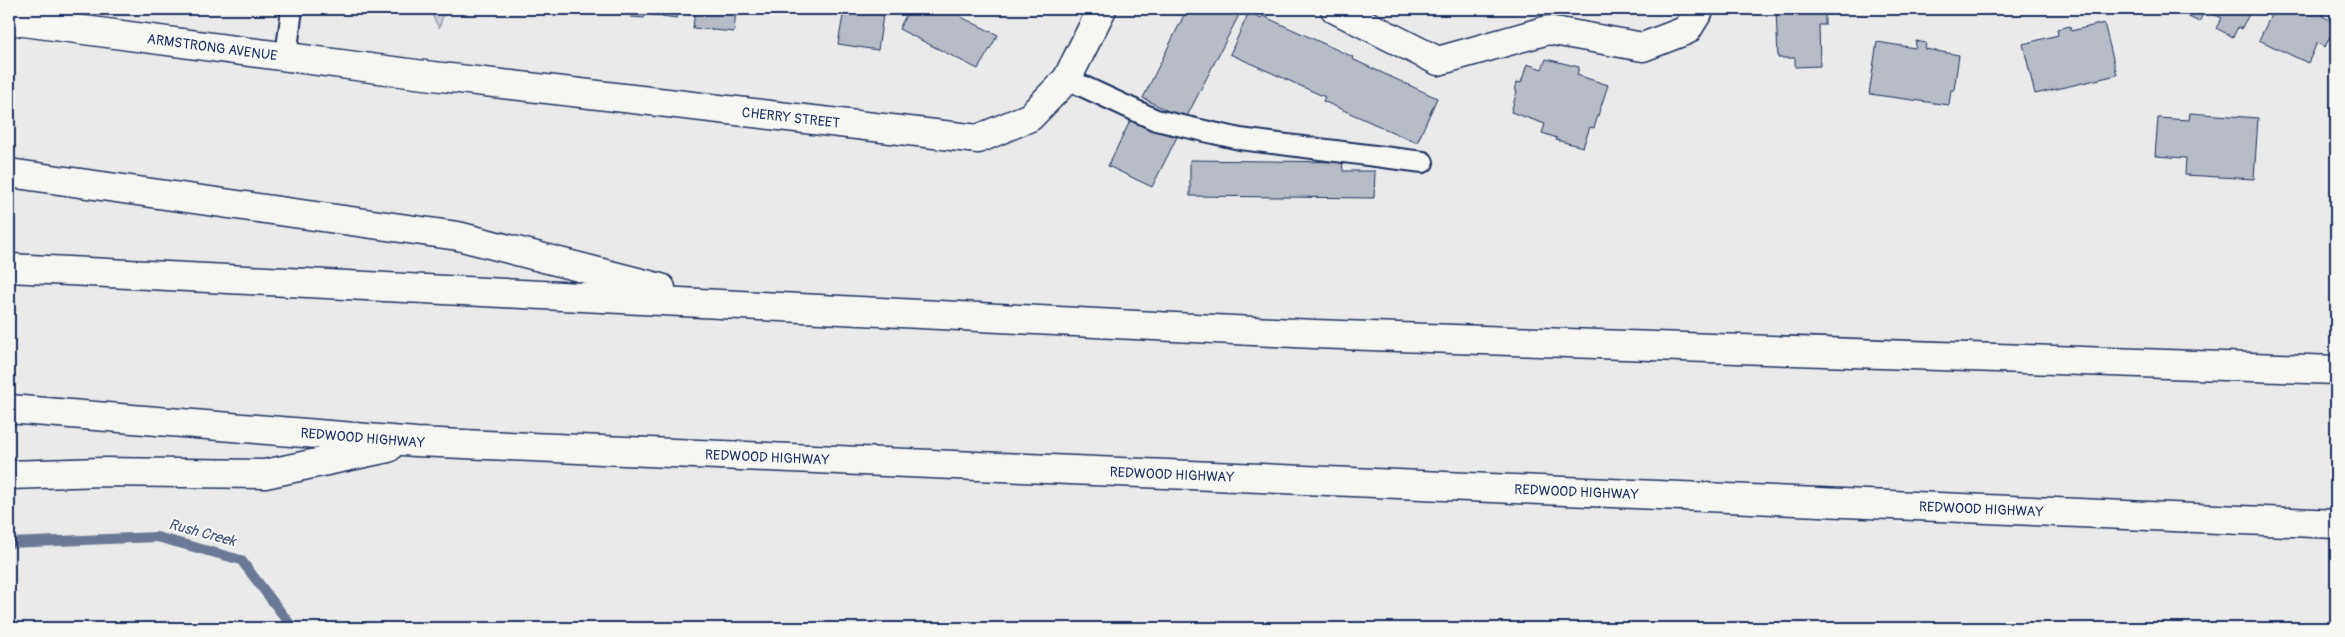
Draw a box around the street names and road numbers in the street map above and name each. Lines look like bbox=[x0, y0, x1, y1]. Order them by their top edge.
street label: ARMSTRONG AVENUE bbox=[146, 30, 278, 64]
street label: CHERRY STREET bbox=[741, 103, 841, 131]
street label: REDWOOD HIGHWAY bbox=[300, 424, 425, 451]
street label: REDWOOD HIGHWAY bbox=[705, 446, 830, 468]
street label: REDWOOD HIGHWAY bbox=[1109, 463, 1235, 485]
street label: REDWOOD HIGHWAY bbox=[1514, 480, 1639, 503]
street label: REDWOOD HIGHWAY bbox=[1919, 498, 2044, 520]

